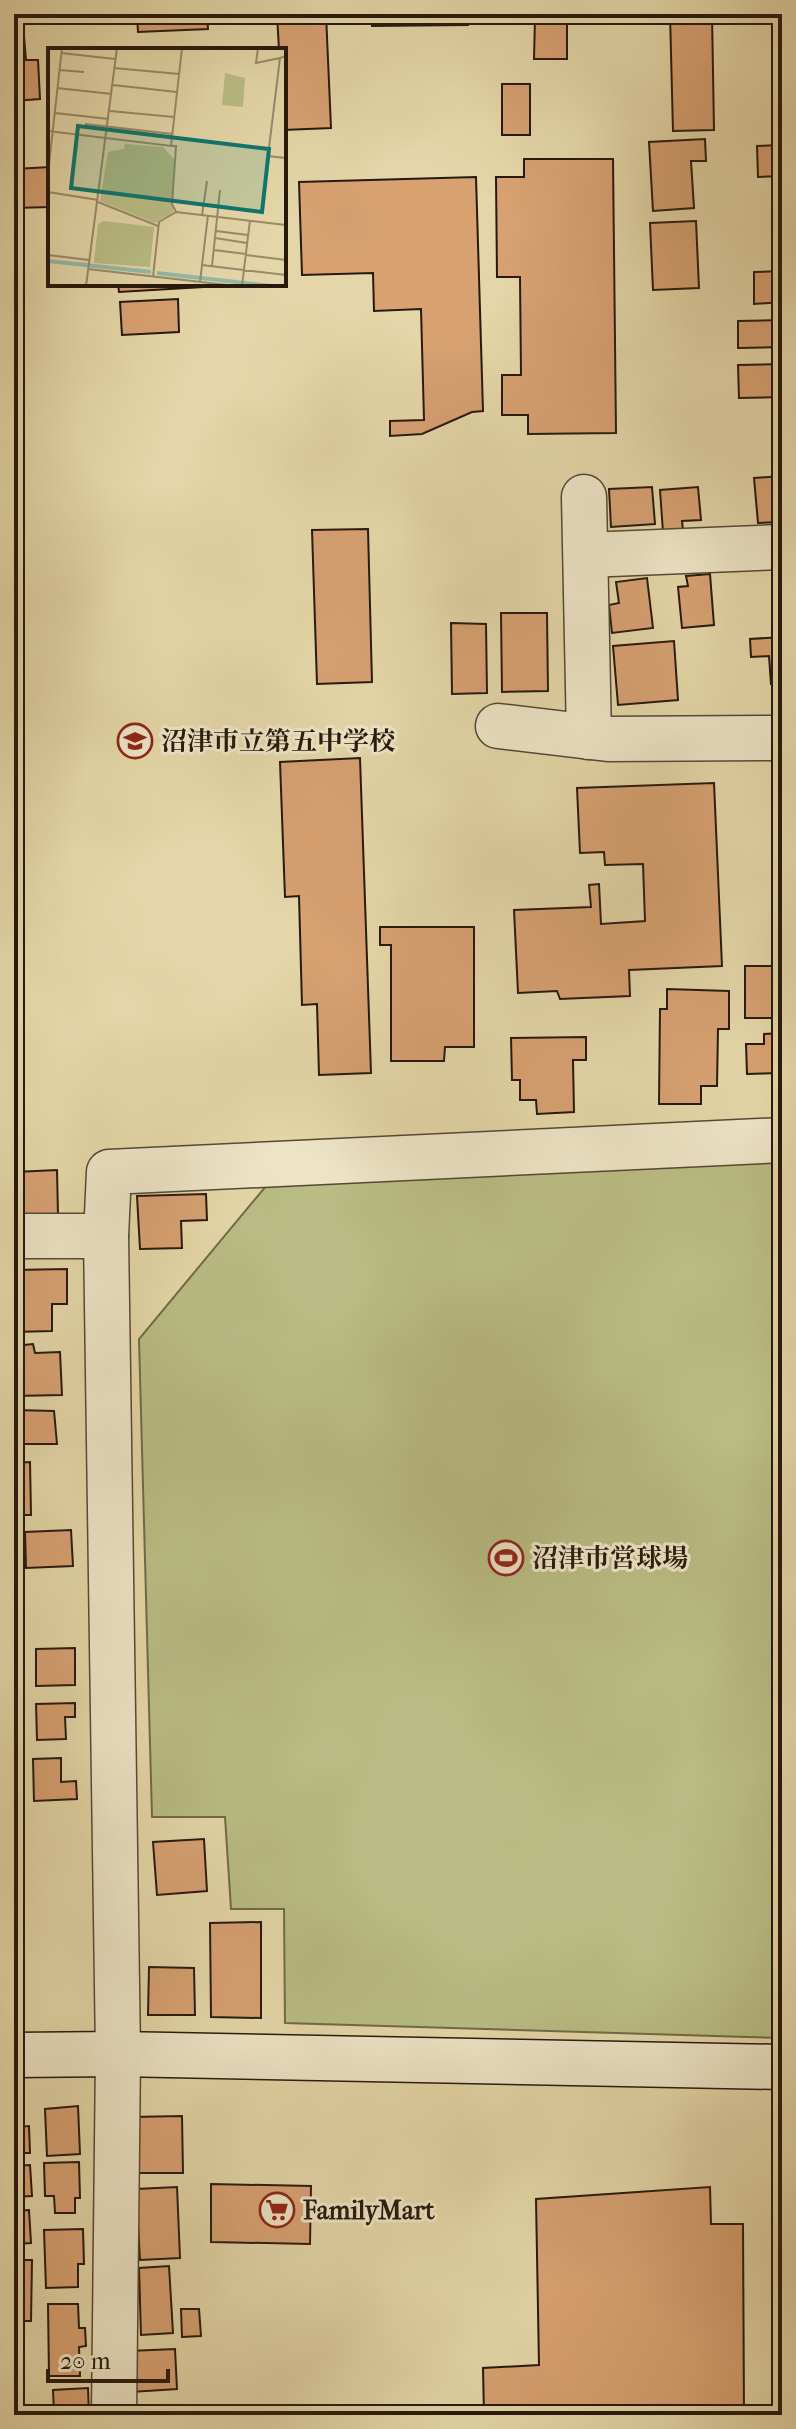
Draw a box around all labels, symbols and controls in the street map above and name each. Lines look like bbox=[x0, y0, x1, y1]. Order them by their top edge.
inset map bbox=[48, 48, 286, 286]
school or university icon: 沼津市立第五中学校 bbox=[116, 722, 154, 760]
place label: 沼津市立第五中学校 bbox=[161, 726, 395, 757]
sports icon: 沼津市営球場 bbox=[487, 1539, 525, 1577]
place label: 沼津市営球場 bbox=[532, 1543, 688, 1574]
supermarket icon: FamilyMart bbox=[258, 2191, 296, 2229]
place label: FamilyMart bbox=[302, 2195, 435, 2226]
scale bar bbox=[48, 2333, 168, 2383]
text: 20 m bbox=[60, 2347, 111, 2375]

